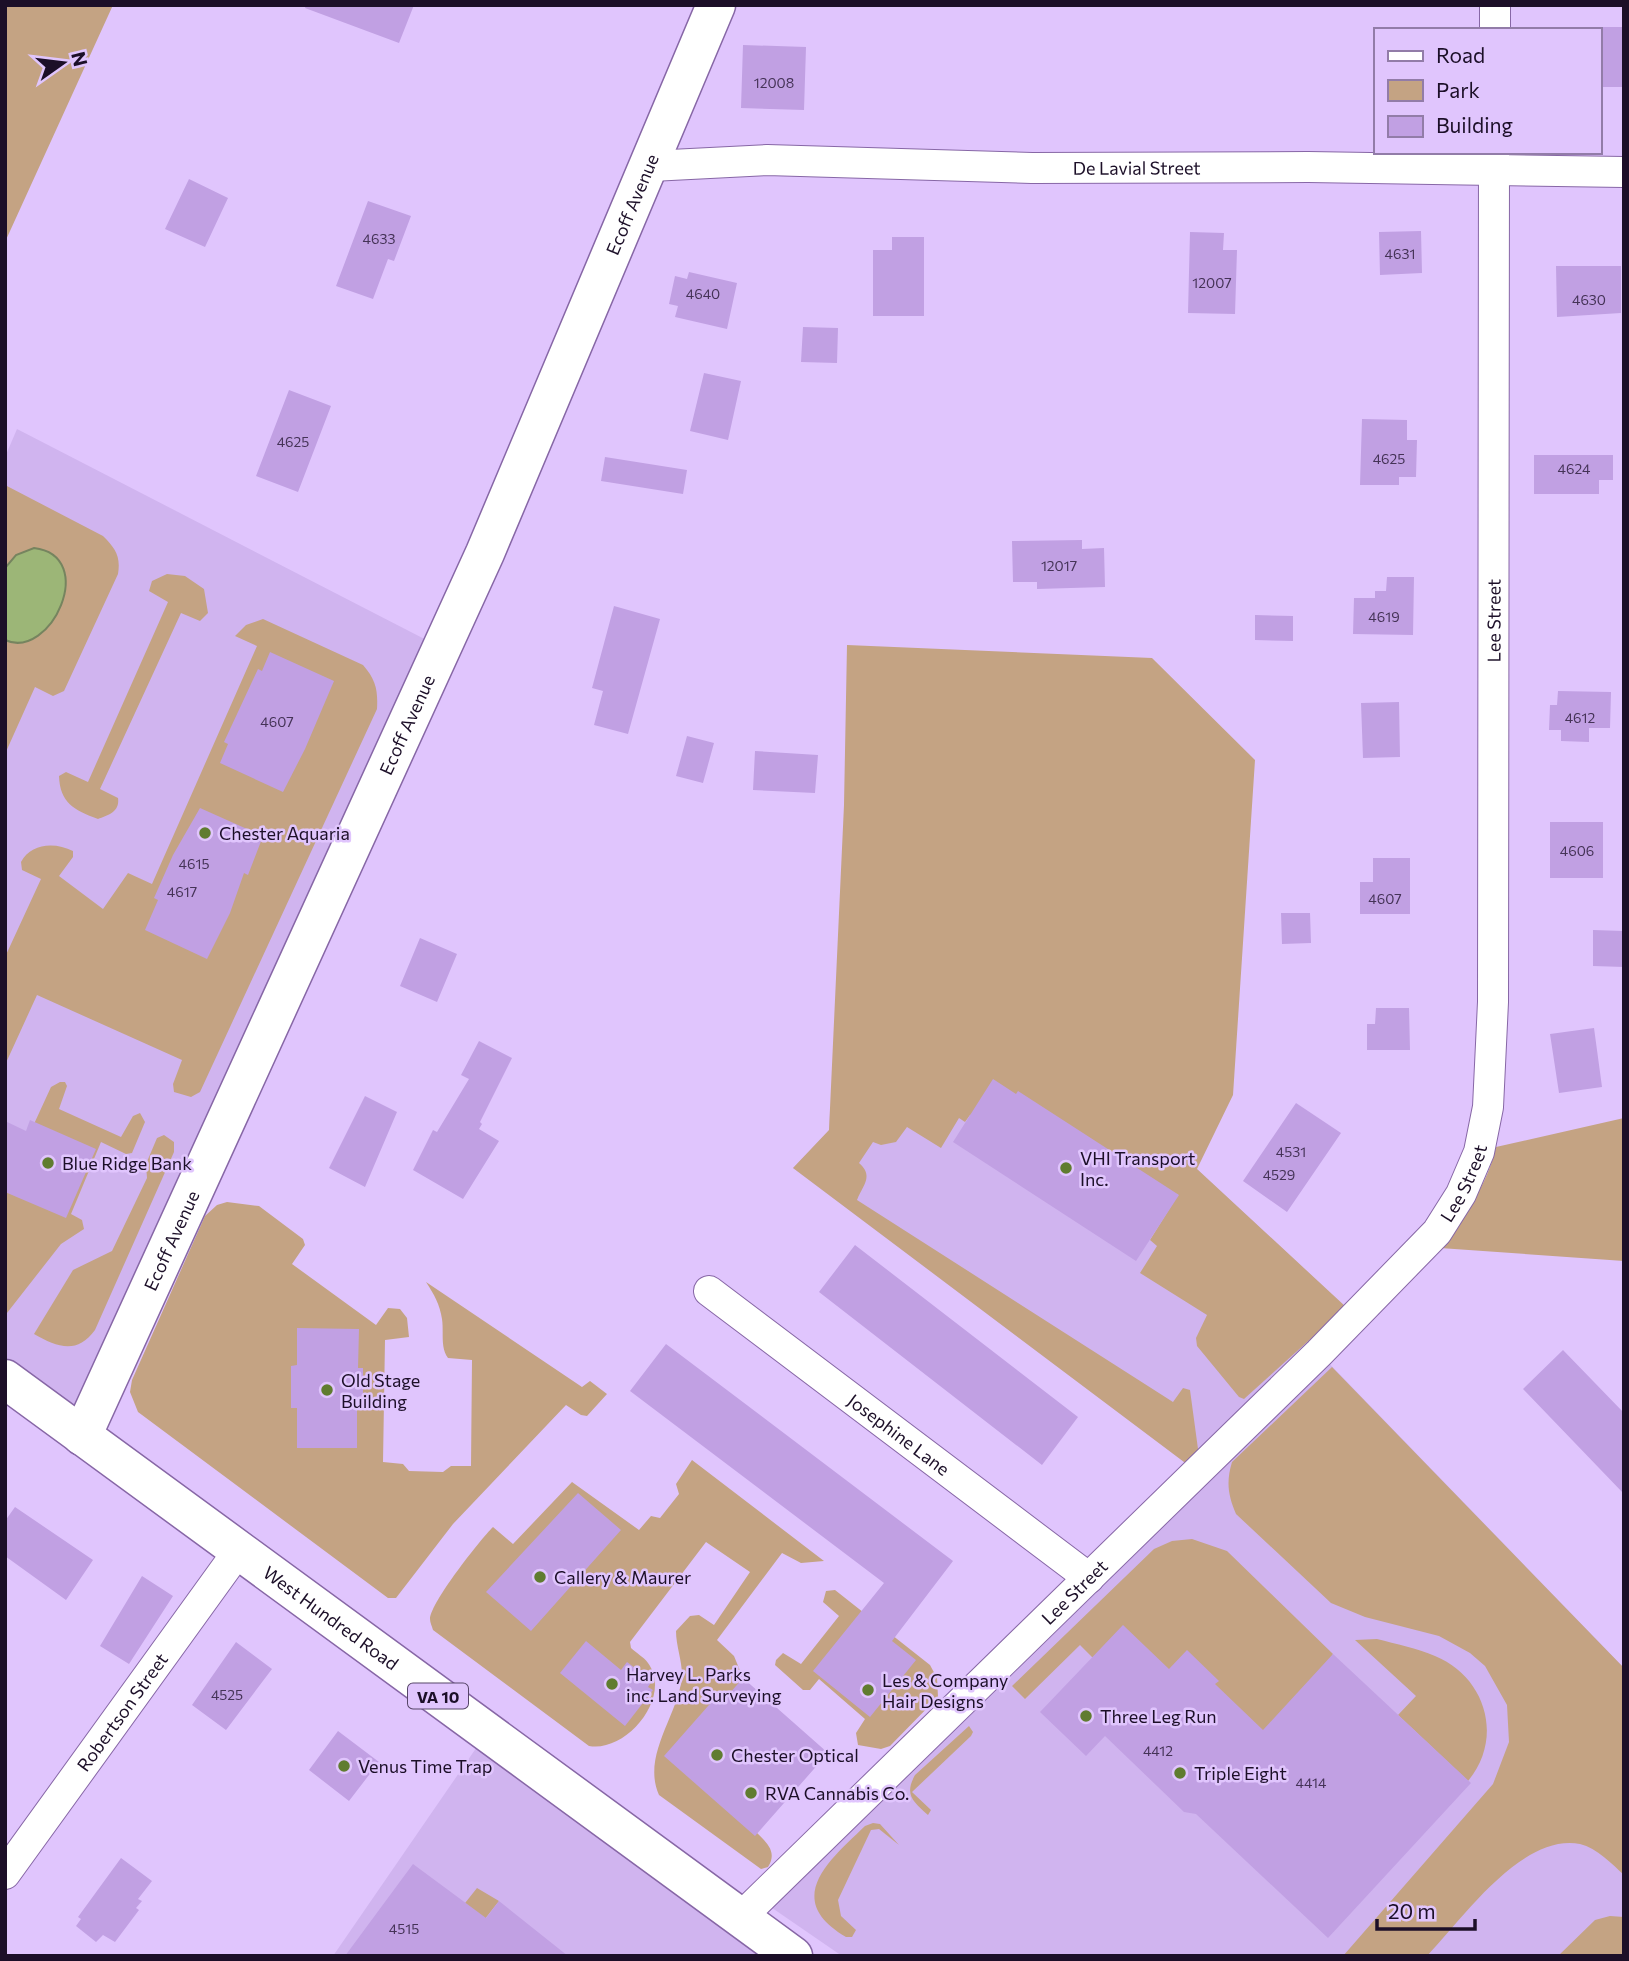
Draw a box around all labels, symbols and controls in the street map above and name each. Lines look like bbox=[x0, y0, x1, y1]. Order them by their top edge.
north arrow bbox=[28, 28, 98, 98]
legend bbox=[1374, 28, 1601, 154]
text: Road bbox=[1436, 42, 1485, 67]
text: N bbox=[67, 49, 93, 68]
house number: 12008 bbox=[754, 74, 794, 91]
text: Park bbox=[1436, 77, 1480, 102]
text: Building bbox=[1436, 112, 1513, 137]
street label: Ecoff Avenue bbox=[601, 151, 663, 258]
street label: De Lavial Street bbox=[1073, 156, 1201, 179]
house number: 4633 bbox=[363, 230, 395, 247]
house number: 4631 bbox=[1385, 245, 1415, 262]
house number: 12007 bbox=[1192, 274, 1232, 291]
house number: 4640 bbox=[686, 285, 720, 302]
house number: 4630 bbox=[1572, 291, 1606, 308]
house number: 4625 bbox=[277, 433, 309, 450]
house number: 4625 bbox=[1373, 450, 1405, 467]
house number: 4624 bbox=[1558, 460, 1591, 477]
house number: 12017 bbox=[1041, 557, 1077, 574]
street label: Lee Street bbox=[1482, 579, 1504, 663]
house number: 4619 bbox=[1368, 608, 1400, 625]
street label: Ecoff Avenue bbox=[374, 671, 439, 778]
house number: 4612 bbox=[1565, 709, 1596, 726]
house number: 4607 bbox=[260, 713, 294, 730]
place label: Chester Aquaria bbox=[219, 822, 350, 844]
marker: Chester Aquaria bbox=[197, 825, 213, 841]
house number: 4606 bbox=[1560, 842, 1594, 859]
house number: 4615 bbox=[179, 855, 209, 872]
house number: 4617 bbox=[167, 883, 197, 900]
house number: 4607 bbox=[1368, 890, 1402, 907]
house number: 4531 bbox=[1276, 1143, 1306, 1160]
street label: Lee Street bbox=[1435, 1143, 1491, 1226]
place label: VHI Transport Inc. bbox=[1080, 1147, 1195, 1190]
place label: Blue Ridge Bank bbox=[62, 1152, 192, 1174]
marker: Blue Ridge Bank bbox=[40, 1155, 56, 1171]
marker: VHI Transport Inc. bbox=[1058, 1160, 1074, 1176]
house number: 4529 bbox=[1263, 1166, 1295, 1183]
street label: Ecoff Avenue bbox=[139, 1187, 204, 1294]
place label: Old Stage Building bbox=[341, 1369, 420, 1412]
marker: Old Stage Building bbox=[319, 1382, 335, 1398]
street label: Josephine Lane bbox=[844, 1389, 954, 1480]
street label: Lee Street bbox=[1037, 1555, 1112, 1629]
street label: West Hundred Road bbox=[259, 1561, 403, 1674]
place label: Callery & Maurer bbox=[554, 1566, 691, 1588]
marker: Callery & Maurer bbox=[532, 1569, 548, 1585]
street label: Robertson Street bbox=[72, 1648, 172, 1775]
place label: Harvey L. Parks inc. Land Surveying bbox=[626, 1663, 782, 1706]
place label: Les & Company Hair Designs bbox=[882, 1669, 1008, 1712]
marker: Harvey L. Parks inc. Land Surveying bbox=[604, 1676, 620, 1692]
marker: Les & Company Hair Designs bbox=[860, 1682, 876, 1698]
road number: VA 10 bbox=[408, 1684, 468, 1708]
house number: 4525 bbox=[211, 1686, 243, 1703]
place label: Three Leg Run bbox=[1100, 1705, 1217, 1727]
marker: Three Leg Run bbox=[1078, 1708, 1094, 1724]
house number: 4412 bbox=[1143, 1742, 1173, 1759]
place label: Chester Optical bbox=[731, 1744, 859, 1766]
marker: Chester Optical bbox=[709, 1747, 725, 1763]
place label: Venus Time Trap bbox=[358, 1755, 493, 1777]
marker: Venus Time Trap bbox=[336, 1758, 352, 1774]
place label: Triple Eight bbox=[1194, 1762, 1287, 1784]
marker: Triple Eight bbox=[1172, 1765, 1188, 1781]
house number: 4414 bbox=[1296, 1774, 1327, 1791]
place label: RVA Cannabis Co. bbox=[765, 1782, 909, 1804]
marker: RVA Cannabis Co. bbox=[743, 1785, 759, 1801]
scale bar bbox=[1377, 1888, 1475, 1932]
text: 20 m bbox=[1388, 1898, 1436, 1923]
house number: 4515 bbox=[389, 1920, 419, 1937]

